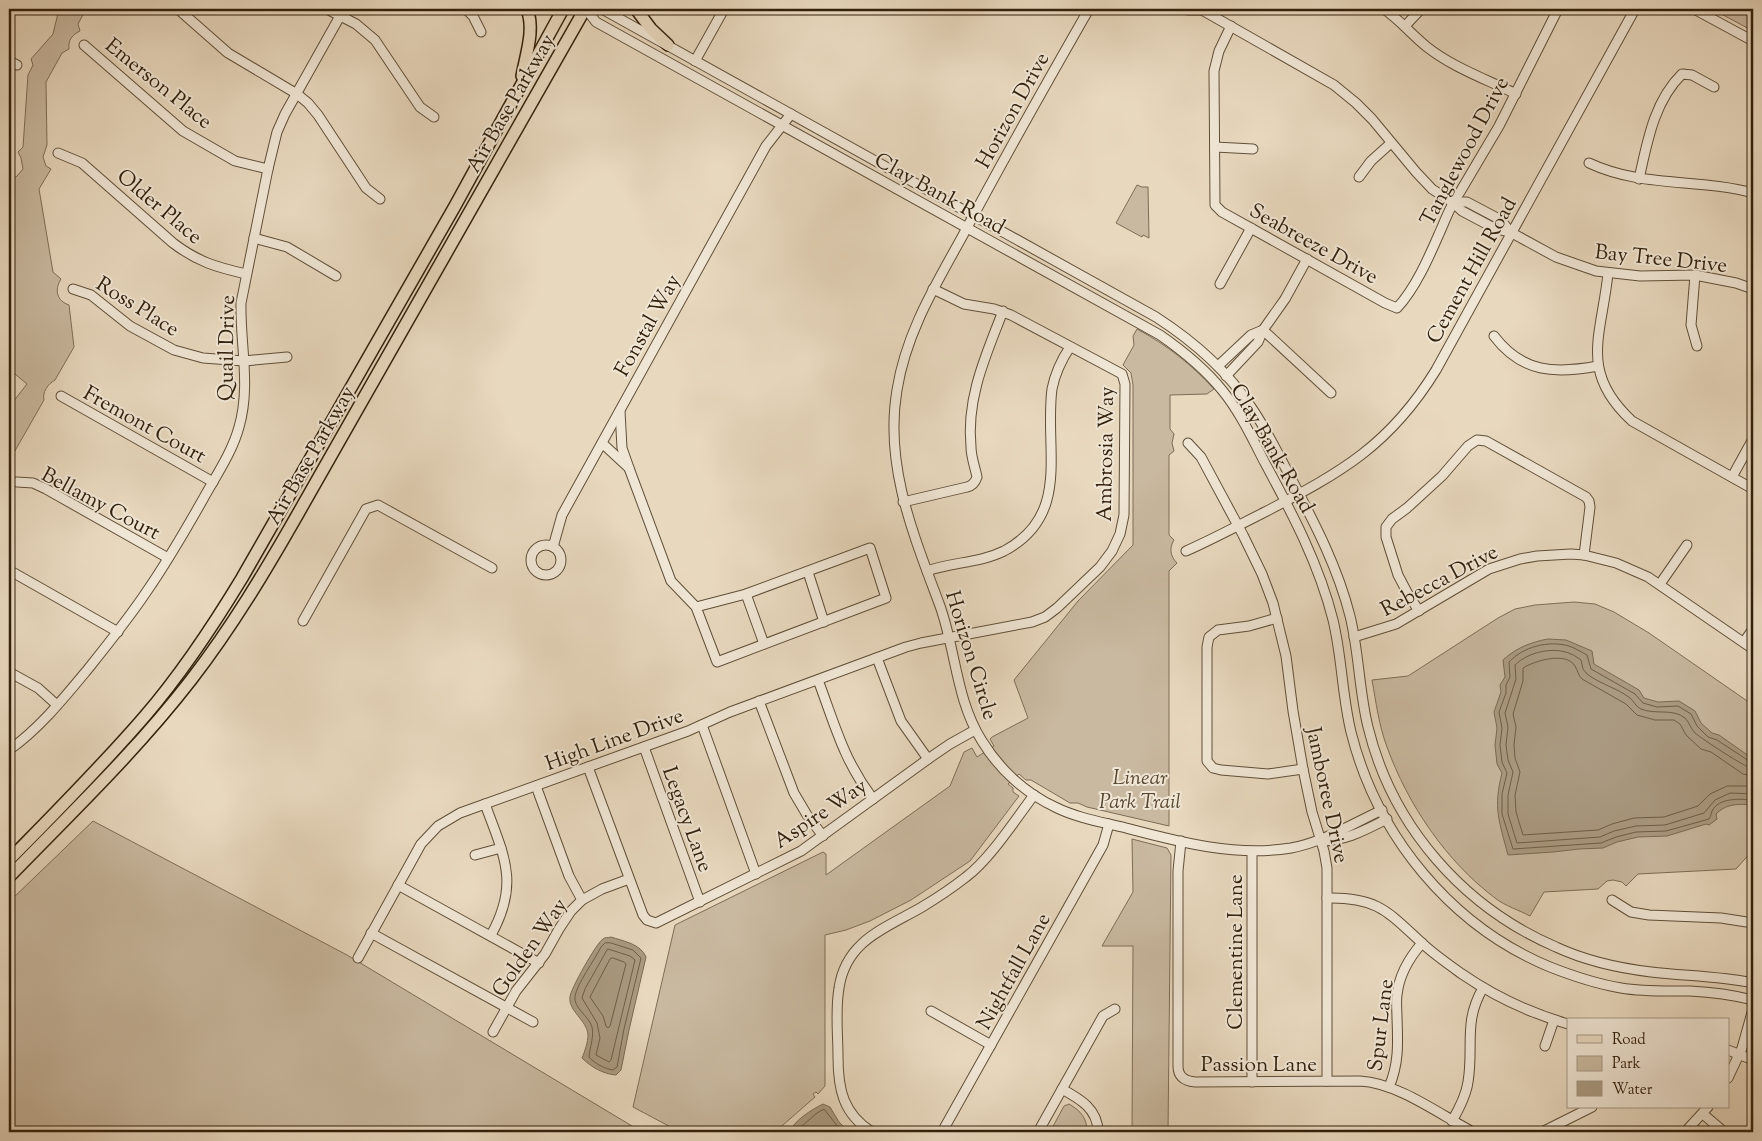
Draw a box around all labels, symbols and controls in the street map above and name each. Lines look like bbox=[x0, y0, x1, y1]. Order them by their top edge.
street label: Air Base Parkway bbox=[460, 28, 564, 179]
street label: Emerson Place bbox=[98, 32, 218, 137]
street label: Horizon Drive bbox=[969, 47, 1058, 175]
street label: Tanglewood Drive bbox=[1414, 72, 1518, 232]
street label: Clay Bank Road bbox=[868, 146, 1010, 243]
street label: Older Place bbox=[109, 163, 208, 252]
street label: Cement Hill Road bbox=[1420, 192, 1525, 349]
street label: Seabreeze Drive bbox=[1243, 197, 1383, 293]
street label: Bay Tree Drive bbox=[1593, 238, 1728, 282]
street label: Fonstal Way bbox=[608, 269, 689, 382]
street label: Ross Place bbox=[89, 270, 184, 345]
street label: Quail Drive bbox=[212, 295, 244, 401]
street label: Clay Bank Road bbox=[1222, 378, 1321, 520]
street label: Fremont Court bbox=[77, 380, 211, 472]
street label: Air Base Parkway bbox=[260, 380, 364, 531]
street label: Ambrosia Way bbox=[1091, 386, 1123, 522]
street label: Bellamy Court bbox=[35, 461, 165, 549]
street label: Rebecca Drive bbox=[1376, 538, 1504, 625]
street label: Horizon Circle bbox=[936, 587, 1004, 724]
street label: High Line Drive bbox=[541, 702, 688, 780]
street label: Jamboree Drive bbox=[1297, 724, 1355, 866]
street label: Legacy Lane bbox=[653, 763, 719, 877]
park label: Linear Park Trail bbox=[1099, 764, 1181, 818]
street label: Aspire Way bbox=[768, 772, 874, 857]
street label: Clementine Lane bbox=[1222, 874, 1252, 1030]
street label: Golden Way bbox=[486, 892, 576, 1004]
street label: Nightfall Lane bbox=[970, 908, 1059, 1036]
street label: Spur Lane bbox=[1361, 977, 1403, 1073]
legend bbox=[1567, 1018, 1730, 1108]
text: Road bbox=[1612, 1030, 1646, 1051]
street label: Passion Lane bbox=[1201, 1051, 1317, 1081]
text: Park bbox=[1612, 1054, 1641, 1075]
text: Water bbox=[1612, 1080, 1653, 1101]

